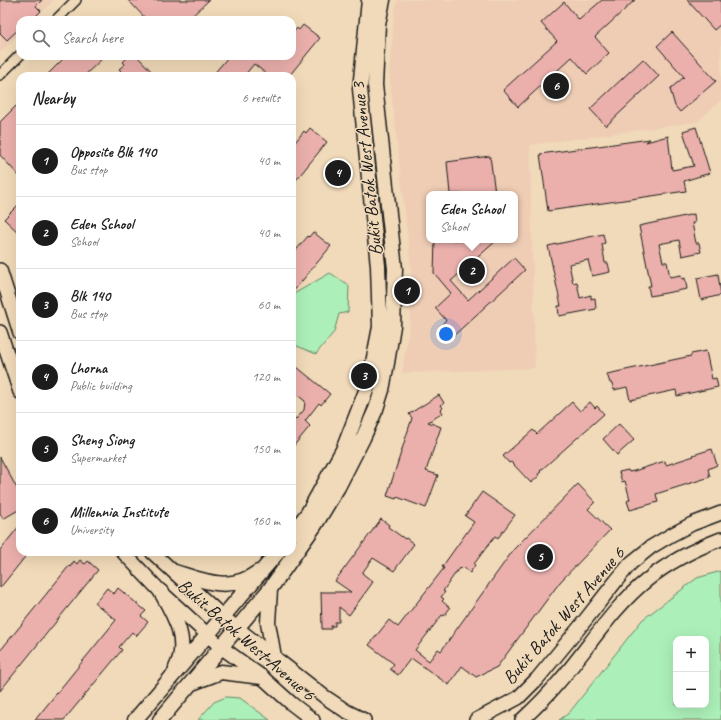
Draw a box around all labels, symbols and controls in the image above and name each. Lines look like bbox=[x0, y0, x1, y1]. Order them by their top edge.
search box bbox=[16, 16, 296, 60]
icon: search bbox=[30, 27, 52, 49]
text: Search here bbox=[62, 29, 123, 48]
pin: 6 bbox=[543, 71, 569, 101]
street label: Bukit Batok West Avenue 3 bbox=[346, 79, 388, 257]
text: Nearby bbox=[32, 88, 75, 109]
text: 6 results bbox=[242, 90, 280, 106]
text: Opposite Blk 140 bbox=[70, 143, 156, 162]
text: 1 bbox=[42, 153, 48, 169]
text: 40 m bbox=[258, 153, 280, 169]
pin: 4 bbox=[325, 158, 351, 188]
text: Bus stop bbox=[70, 162, 107, 178]
popup bbox=[426, 191, 518, 243]
text: Eden School bbox=[440, 200, 504, 219]
text: Eden School bbox=[70, 215, 133, 234]
text: School bbox=[440, 219, 468, 235]
text: 2 bbox=[42, 225, 48, 241]
text: 40 m bbox=[258, 225, 280, 241]
text: School bbox=[70, 234, 98, 250]
pin: 2 bbox=[459, 256, 485, 286]
pin: 1 bbox=[394, 276, 420, 306]
text: Blk 140 bbox=[70, 287, 110, 306]
text: 3 bbox=[42, 297, 48, 313]
text: 60 m bbox=[258, 297, 280, 313]
text: Bus stop bbox=[70, 306, 107, 322]
your location bbox=[436, 324, 456, 344]
text: Lhorna bbox=[70, 359, 107, 378]
pin: 3 bbox=[351, 361, 377, 391]
text: 4 bbox=[42, 369, 48, 385]
text: 120 m bbox=[252, 369, 280, 385]
text: Public building bbox=[70, 378, 132, 394]
text: Sheng Siong bbox=[70, 431, 134, 450]
text: 5 bbox=[42, 441, 48, 457]
text: 150 m bbox=[252, 441, 280, 457]
text: Supermarket bbox=[70, 450, 125, 466]
text: Millennia Institute bbox=[70, 503, 168, 522]
text: 6 bbox=[42, 513, 48, 529]
text: 160 m bbox=[252, 513, 280, 529]
text: University bbox=[70, 522, 113, 538]
street label: Bukit Batok West Avenue 6 bbox=[497, 541, 631, 689]
pin: 5 bbox=[527, 542, 553, 572]
street label: Bukit Batok West Avenue 6 bbox=[173, 573, 321, 707]
map controls bbox=[673, 636, 709, 708]
button: + bbox=[673, 636, 709, 672]
button: − bbox=[673, 672, 709, 708]

